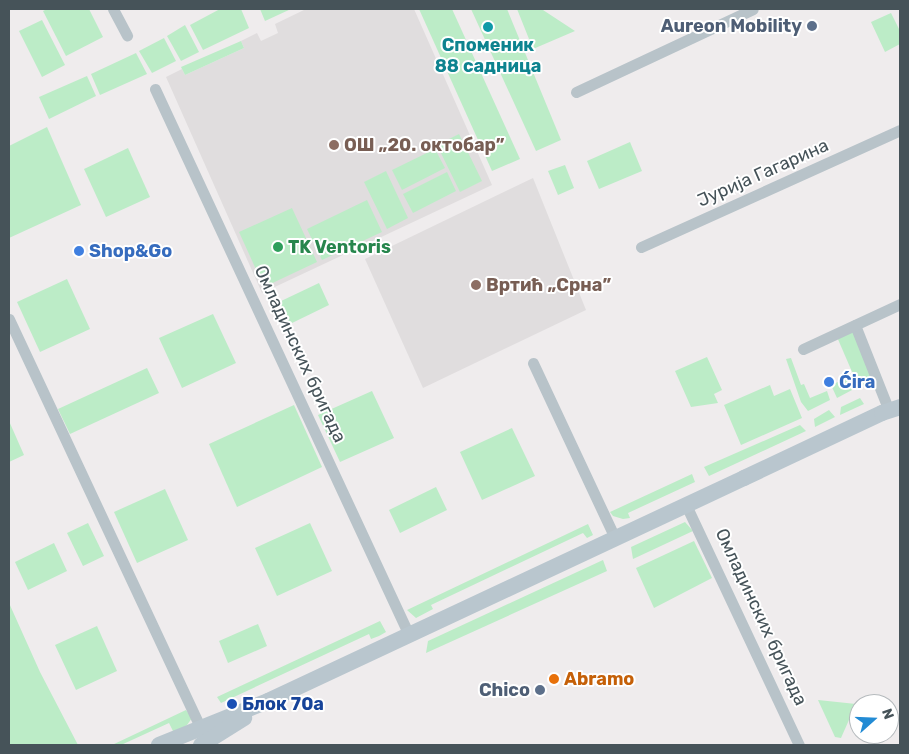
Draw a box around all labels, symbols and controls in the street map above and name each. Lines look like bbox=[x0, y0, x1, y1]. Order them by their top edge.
place label: Aureon Mobility bbox=[661, 15, 802, 37]
marker: Aureon Mobility bbox=[806, 20, 818, 32]
marker: Споменик 88 садница bbox=[482, 21, 494, 33]
place label: Споменик 88 садница bbox=[435, 35, 541, 78]
place label: ОШ „20. октобар” bbox=[344, 134, 504, 156]
street label: Јурија Гагарина bbox=[694, 134, 832, 212]
marker: ОШ „20. октобар” bbox=[328, 139, 340, 151]
place label: TK Ventoris bbox=[288, 236, 391, 258]
place label: Shop&Go bbox=[89, 240, 172, 262]
marker: TK Ventoris bbox=[272, 241, 284, 253]
marker: Shop&Go bbox=[73, 245, 85, 257]
street label: Омладинских бригада bbox=[249, 262, 351, 446]
place label: Вртић „Срна” bbox=[486, 274, 611, 296]
marker: Вртић „Срна” bbox=[470, 279, 482, 291]
place label: Ćira bbox=[839, 371, 875, 393]
marker: Ćira bbox=[823, 376, 835, 388]
street label: Омладинских бригада bbox=[710, 525, 812, 709]
place label: Abramo bbox=[564, 668, 634, 690]
marker: Abramo bbox=[548, 673, 560, 685]
place label: Chico bbox=[479, 679, 530, 701]
marker: Chico bbox=[534, 684, 546, 696]
place label: Блок 70а bbox=[242, 693, 324, 715]
north arrow bbox=[849, 694, 899, 744]
marker: Блок 70а bbox=[226, 698, 238, 710]
text: N bbox=[878, 706, 897, 722]

